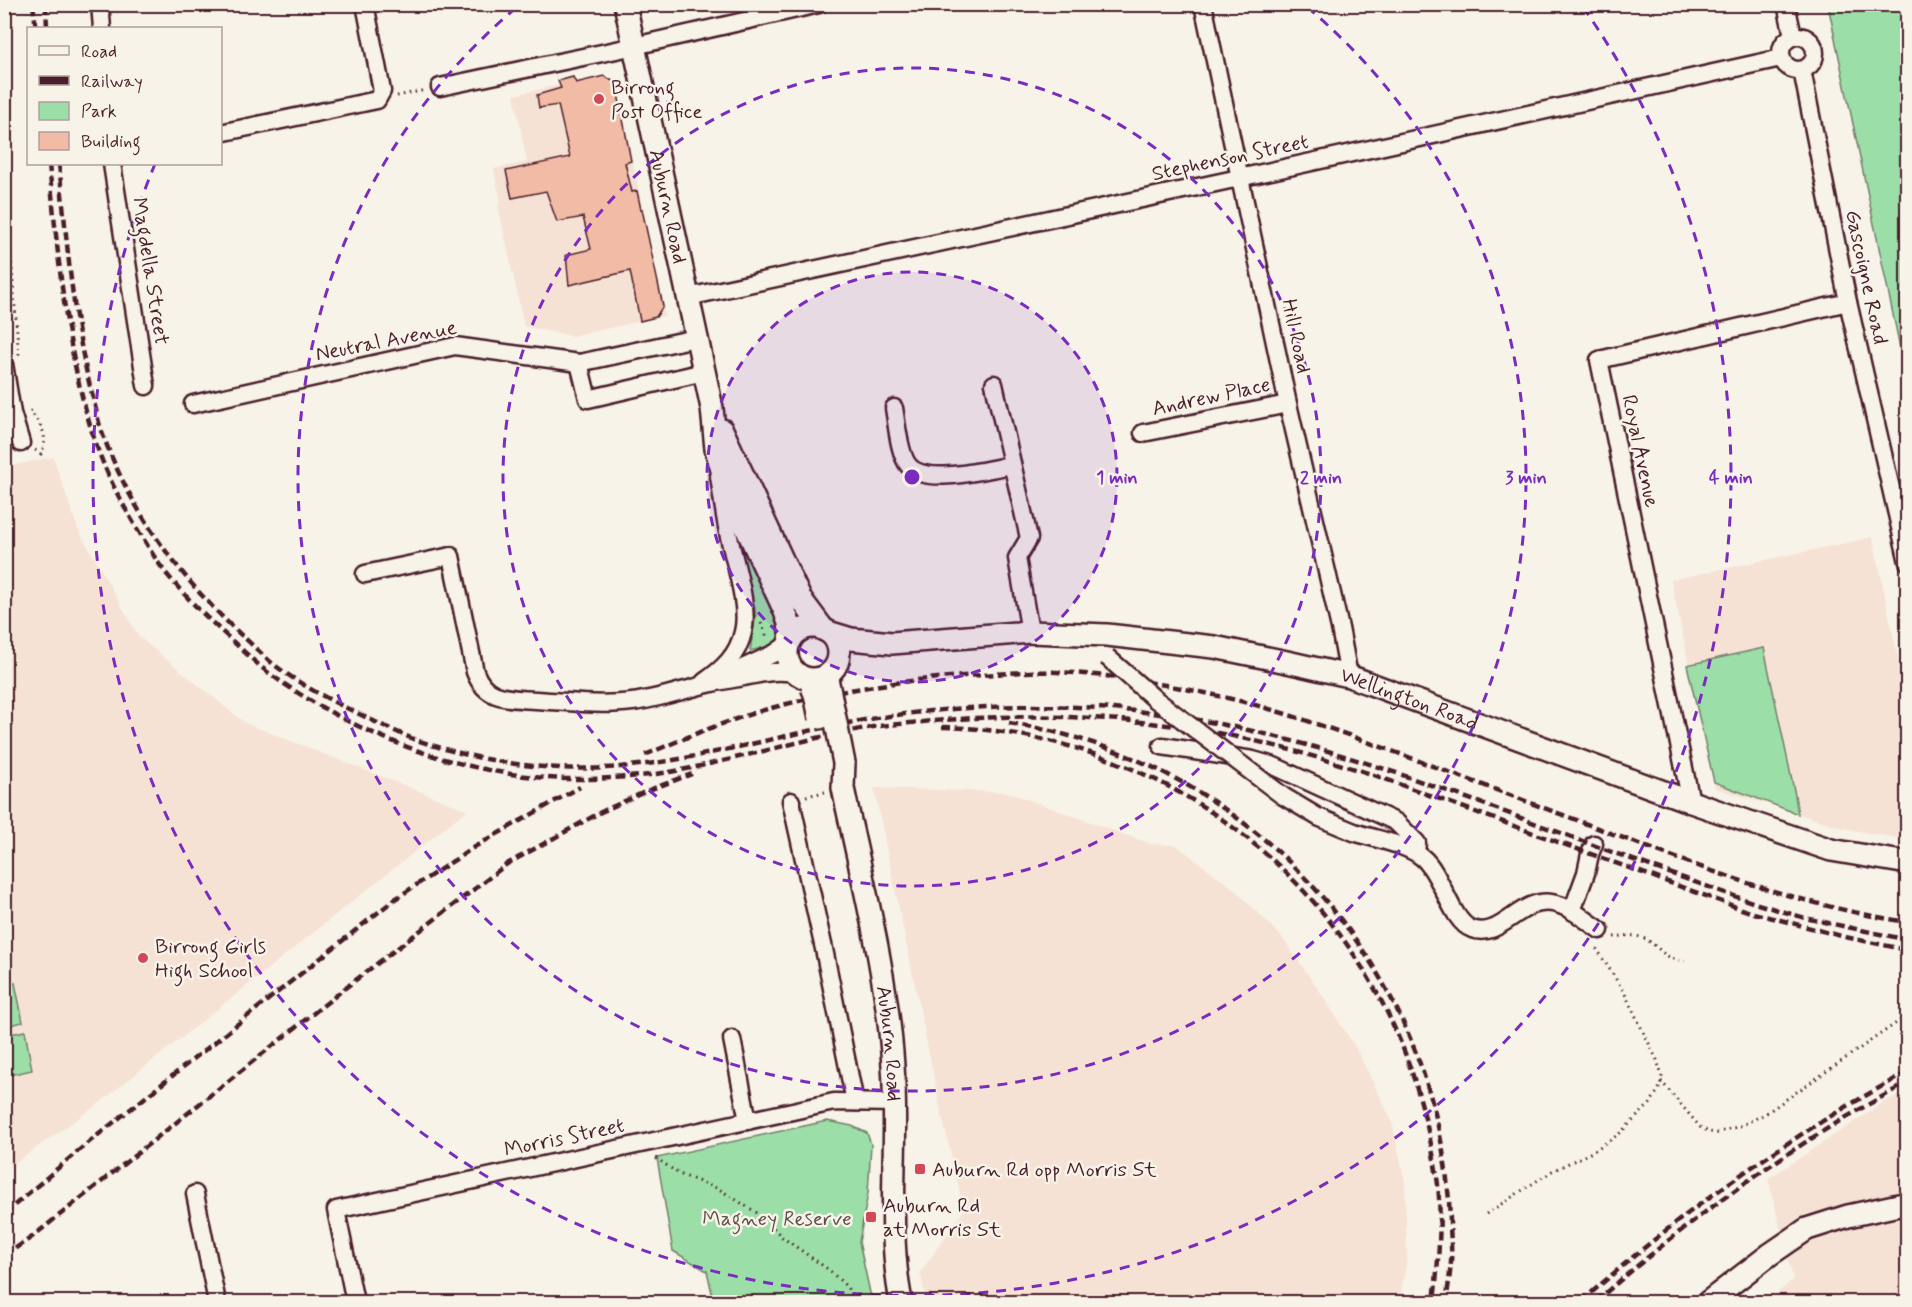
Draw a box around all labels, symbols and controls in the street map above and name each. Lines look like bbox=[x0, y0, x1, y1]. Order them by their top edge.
legend bbox=[27, 27, 222, 165]
text: Road bbox=[81, 40, 117, 64]
text: Railway bbox=[81, 70, 143, 94]
place label: Birrong Post Office bbox=[611, 74, 703, 126]
marker: Birrong Post Office bbox=[592, 92, 606, 106]
text: Park bbox=[81, 100, 117, 124]
street label: Stephenson Street bbox=[1149, 128, 1311, 188]
text: Building bbox=[81, 130, 141, 156]
street label: Auburn Road bbox=[642, 147, 694, 266]
street label: Magdella Street bbox=[123, 195, 176, 347]
street label: Gascoigne Road bbox=[1838, 207, 1894, 347]
street label: Hill Road bbox=[1274, 296, 1318, 376]
street label: Neutral Avenue bbox=[313, 314, 459, 368]
street label: Andrew Place bbox=[1150, 371, 1273, 423]
street label: Royal Avenue bbox=[1614, 392, 1666, 510]
text: 1 min bbox=[1096, 466, 1138, 490]
text: 2 min bbox=[1300, 466, 1342, 490]
text: 3 min bbox=[1505, 466, 1547, 490]
text: 4 min bbox=[1709, 466, 1753, 490]
centre of rings bbox=[902, 467, 922, 487]
street label: Wellington Road bbox=[1336, 661, 1482, 737]
place label: Birrong Girls High School bbox=[155, 933, 266, 987]
marker: Birrong Girls High School bbox=[136, 951, 150, 965]
street label: Auburn Road bbox=[869, 984, 908, 1102]
street label: Morris Street bbox=[502, 1112, 627, 1164]
place label: Auburn Rd opp Morris St bbox=[932, 1156, 1157, 1184]
marker: Auburn Rd opp Morris St bbox=[913, 1162, 927, 1176]
place label: Auburn Rd at Morris St bbox=[883, 1192, 1002, 1244]
park label: Magney Reserve bbox=[702, 1205, 852, 1235]
marker: Auburn Rd at Morris St bbox=[864, 1210, 878, 1224]

